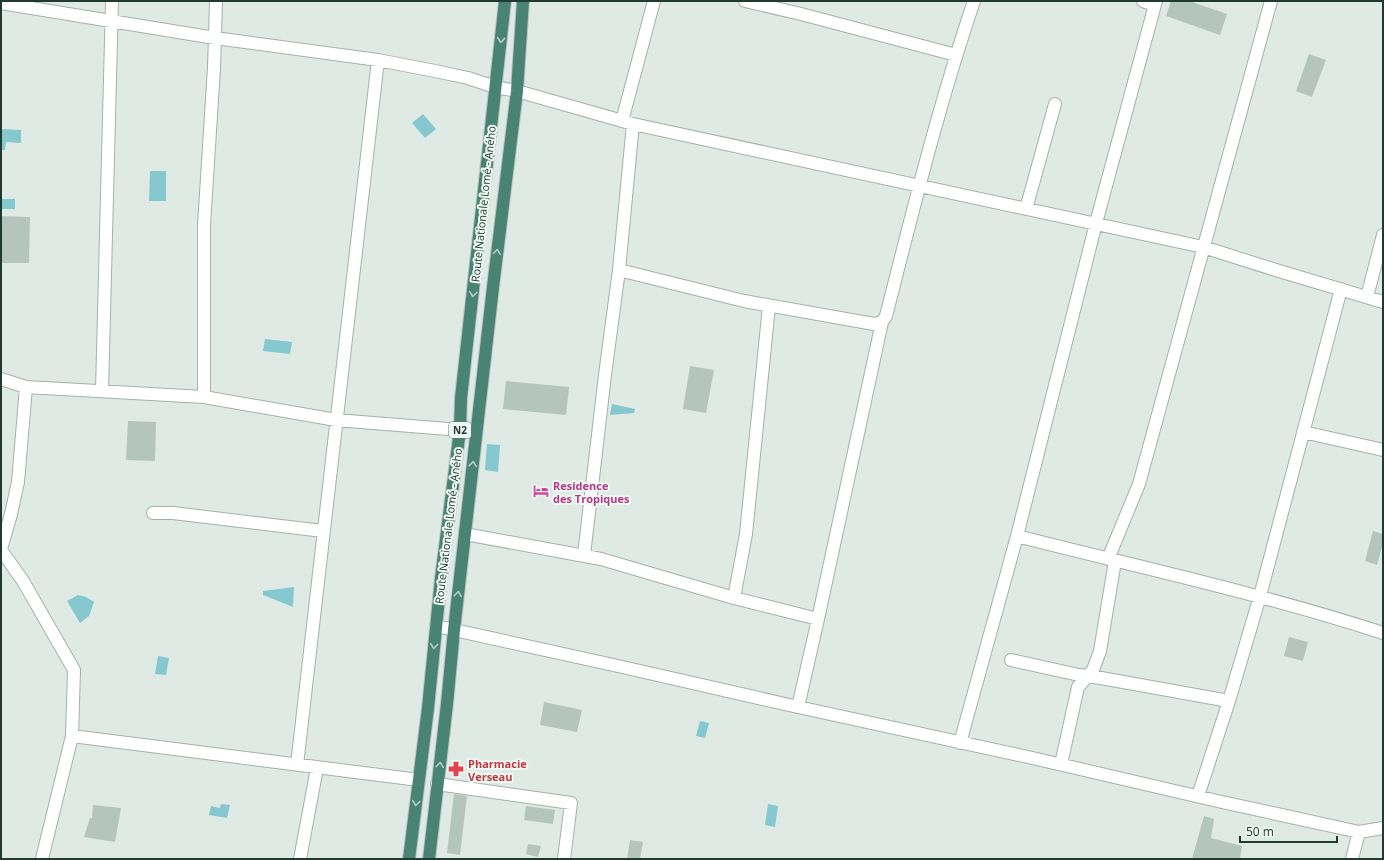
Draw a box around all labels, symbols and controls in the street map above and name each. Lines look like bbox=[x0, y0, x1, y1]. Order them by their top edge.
one-way arrow bbox=[496, 37, 505, 43]
street label: Route Nationale Lomé - Aného bbox=[467, 125, 499, 283]
one-way arrow bbox=[492, 249, 501, 255]
one-way arrow bbox=[469, 291, 478, 297]
road number: N2 bbox=[449, 422, 471, 438]
street label: Route Nationale Lomé - Aného bbox=[431, 447, 465, 605]
one-way arrow bbox=[468, 461, 477, 468]
place label: Residence des Tropiques bbox=[553, 478, 630, 506]
hotel icon: Residence des Tropiques bbox=[532, 482, 550, 500]
one-way arrow bbox=[453, 591, 462, 597]
one-way arrow bbox=[430, 643, 439, 649]
place label: Pharmacie Verseau bbox=[468, 756, 527, 784]
pharmacy icon: Pharmacie Verseau bbox=[447, 760, 465, 778]
one-way arrow bbox=[435, 762, 444, 768]
one-way arrow bbox=[412, 800, 421, 806]
scale bar bbox=[1240, 818, 1337, 844]
text: 50 m bbox=[1246, 823, 1274, 840]

